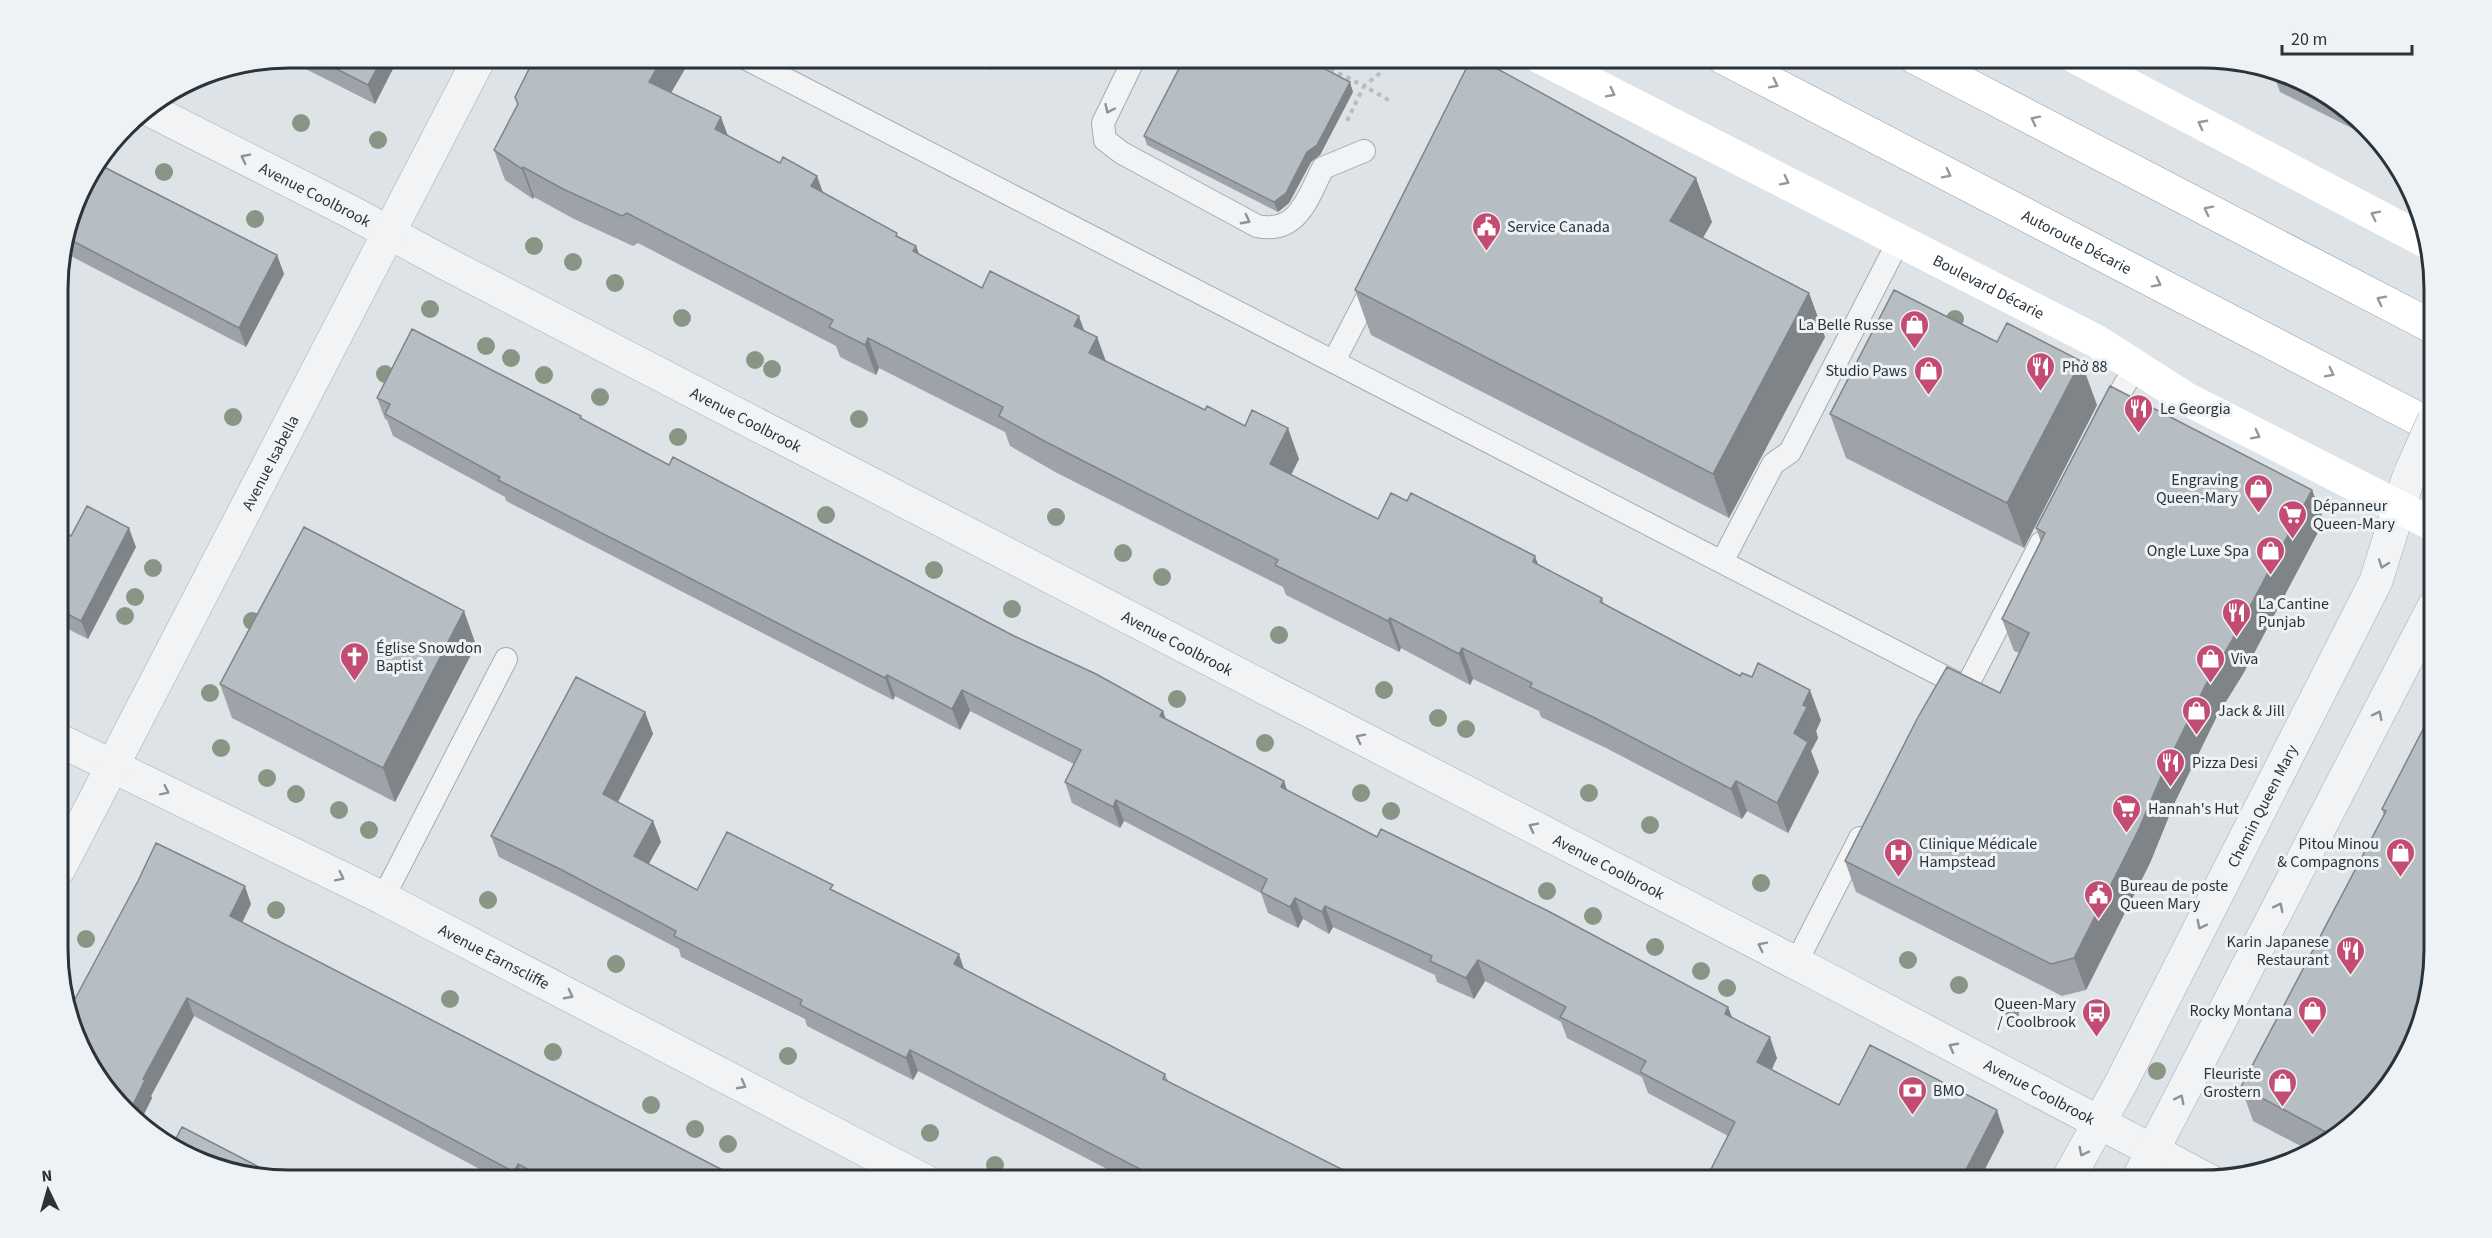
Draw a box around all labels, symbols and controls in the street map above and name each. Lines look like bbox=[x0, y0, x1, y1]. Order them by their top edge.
scale bar bbox=[2282, 18, 2412, 56]
text: 20 m bbox=[2291, 27, 2327, 52]
one-way arrow bbox=[1767, 77, 1778, 88]
one-way arrow bbox=[1604, 86, 1615, 97]
one-way arrow bbox=[1105, 103, 1117, 114]
one-way arrow bbox=[2031, 116, 2042, 127]
one-way arrow bbox=[2197, 120, 2208, 132]
one-way arrow bbox=[240, 154, 251, 165]
street label: Avenue Coolbrook bbox=[255, 157, 375, 233]
one-way arrow bbox=[1940, 167, 1951, 178]
one-way arrow bbox=[1778, 174, 1789, 186]
street label: Autoroute Décarie bbox=[2018, 205, 2135, 280]
one-way arrow bbox=[2204, 206, 2215, 217]
public building icon: Service Canada bbox=[1470, 210, 1502, 252]
one-way arrow bbox=[2370, 211, 2381, 222]
one-way arrow bbox=[1240, 213, 1250, 224]
place label: Service Canada bbox=[1507, 216, 1610, 238]
street label: Boulevard Décarie bbox=[1929, 250, 2048, 325]
one-way arrow bbox=[2151, 276, 2161, 287]
one-way arrow bbox=[2377, 296, 2388, 307]
shop icon: La Belle Russe bbox=[1898, 308, 1930, 350]
place label: La Belle Russe bbox=[1798, 314, 1893, 336]
restaurant icon: Phở 88 bbox=[2025, 350, 2057, 392]
shop icon: Studio Paws bbox=[1912, 354, 1944, 396]
place label: Phở 88 bbox=[2062, 356, 2108, 378]
place label: Studio Paws bbox=[1825, 360, 1907, 382]
one-way arrow bbox=[2324, 366, 2334, 377]
street label: Avenue Coolbrook bbox=[686, 382, 805, 458]
restaurant icon: Le Georgia bbox=[2123, 392, 2155, 434]
place label: Le Georgia bbox=[2160, 398, 2231, 420]
street label: Avenue Isabella bbox=[237, 411, 305, 514]
one-way arrow bbox=[2249, 428, 2260, 439]
place label: Engraving Queen-Mary bbox=[2156, 469, 2239, 509]
shop icon: Engraving Queen-Mary bbox=[2243, 472, 2275, 514]
place label: Dépanneur Queen-Mary bbox=[2313, 495, 2396, 535]
supermarket icon: Dépanneur Queen-Mary bbox=[2276, 498, 2308, 540]
shop icon: Ongle Luxe Spa bbox=[2254, 534, 2286, 576]
place label: Ongle Luxe Spa bbox=[2147, 540, 2249, 562]
one-way arrow bbox=[2377, 558, 2390, 569]
place label: La Cantine Punjab bbox=[2258, 593, 2329, 633]
restaurant icon: La Cantine Punjab bbox=[2221, 596, 2253, 638]
street label: Avenue Coolbrook bbox=[1118, 606, 1237, 682]
place label: Église Snowdon Baptist bbox=[376, 637, 482, 677]
church icon: Église Snowdon Baptist bbox=[339, 640, 371, 682]
shop icon: Viva bbox=[2194, 642, 2226, 684]
place label: Viva bbox=[2231, 648, 2258, 670]
shop icon: Jack & Jill bbox=[2181, 694, 2213, 736]
place label: Jack & Jill bbox=[2218, 700, 2285, 722]
one-way arrow bbox=[2371, 710, 2382, 721]
one-way arrow bbox=[1355, 733, 1366, 745]
street label: Chemin Queen Mary bbox=[2222, 740, 2303, 871]
restaurant icon: Pizza Desi bbox=[2155, 746, 2187, 788]
place label: Pizza Desi bbox=[2192, 752, 2258, 774]
one-way arrow bbox=[158, 784, 169, 796]
supermarket icon: Hannah's Hut bbox=[2111, 792, 2143, 834]
place label: Hannah's Hut bbox=[2148, 798, 2239, 820]
one-way arrow bbox=[1528, 823, 1539, 835]
street label: Avenue Coolbrook bbox=[1549, 829, 1668, 905]
place label: Clinique Médicale Hampstead bbox=[1919, 833, 2037, 873]
place label: Pitou Minou & Compagnons bbox=[2277, 833, 2379, 873]
hospital icon: Clinique Médicale Hampstead bbox=[1882, 836, 1914, 878]
shop icon: Pitou Minou & Compagnons bbox=[2384, 836, 2416, 878]
one-way arrow bbox=[334, 870, 344, 881]
place label: Bureau de poste Queen Mary bbox=[2120, 875, 2228, 915]
public building icon: Bureau de poste Queen Mary bbox=[2083, 878, 2115, 920]
one-way arrow bbox=[2271, 902, 2283, 913]
street label: Avenue Earnscliffe bbox=[434, 919, 553, 995]
one-way arrow bbox=[2196, 919, 2208, 930]
place label: Karin Japanese Restaurant bbox=[2226, 931, 2330, 971]
restaurant icon: Karin Japanese Restaurant bbox=[2334, 934, 2366, 976]
one-way arrow bbox=[1758, 942, 1769, 953]
one-way arrow bbox=[563, 988, 574, 999]
place label: Queen-Mary / Coolbrook bbox=[1994, 993, 2077, 1033]
shop icon: Rocky Montana bbox=[2297, 994, 2329, 1036]
bus stop icon: Queen-Mary / Coolbrook bbox=[2081, 996, 2113, 1038]
place label: Rocky Montana bbox=[2189, 1000, 2292, 1022]
one-way arrow bbox=[1949, 1043, 1960, 1054]
street label: Avenue Coolbrook bbox=[1980, 1054, 2099, 1131]
place label: Fleuriste Grostern bbox=[2203, 1063, 2261, 1103]
shop icon: Fleuriste Grostern bbox=[2266, 1066, 2298, 1108]
bank icon: BMO bbox=[1896, 1074, 1928, 1116]
one-way arrow bbox=[736, 1078, 747, 1090]
place label: BMO bbox=[1933, 1080, 1965, 1102]
one-way arrow bbox=[2173, 1095, 2184, 1105]
one-way arrow bbox=[2079, 1145, 2090, 1156]
north arrow bbox=[18, 1160, 78, 1220]
text: N bbox=[41, 1165, 53, 1187]

